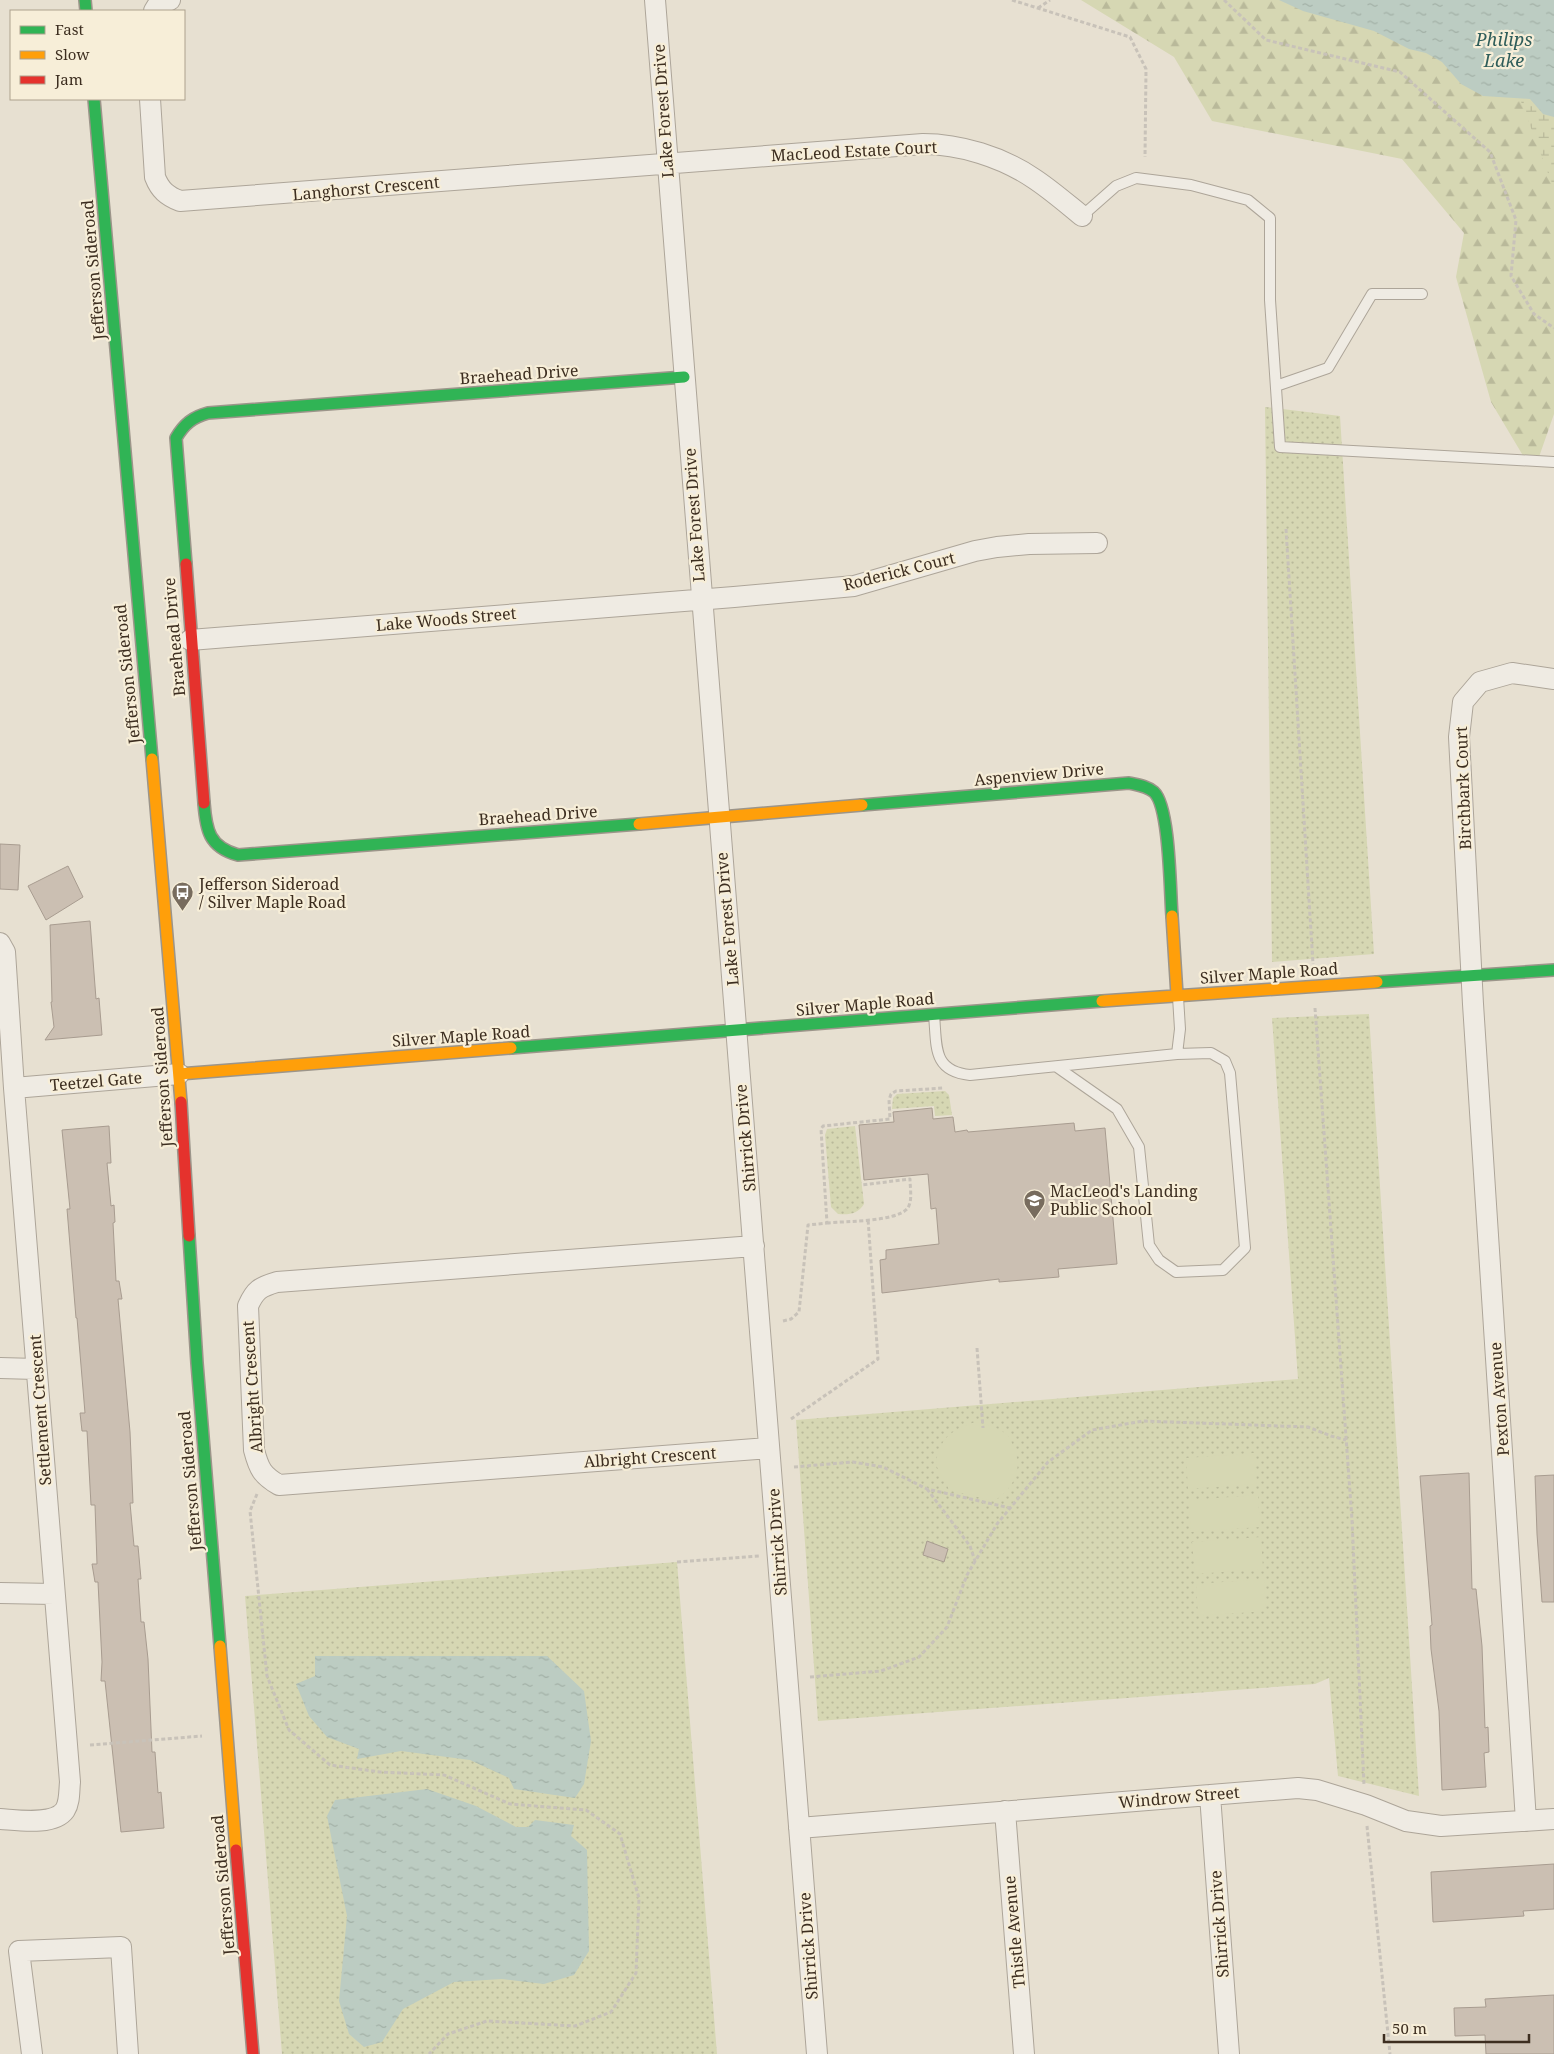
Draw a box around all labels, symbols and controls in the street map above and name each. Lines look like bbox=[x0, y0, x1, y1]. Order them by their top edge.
legend bbox=[10, 10, 185, 100]
text: Fast bbox=[55, 19, 84, 39]
water label: Philips Lake bbox=[1474, 27, 1533, 72]
street label: Lake Forest Drive bbox=[647, 43, 679, 179]
text: Slow bbox=[55, 44, 89, 64]
text: Jam bbox=[54, 69, 83, 89]
street label: MacLeod Estate Court bbox=[770, 136, 938, 166]
street label: Langhorst Crescent bbox=[292, 171, 441, 205]
street label: Jefferson Sideroad bbox=[76, 199, 110, 342]
street label: Braehead Drive bbox=[459, 359, 579, 389]
street label: Lake Forest Drive bbox=[678, 447, 710, 583]
street label: Roderick Court bbox=[841, 546, 958, 596]
street label: Braehead Drive bbox=[158, 577, 190, 697]
street label: Lake Woods Street bbox=[375, 602, 517, 636]
street label: Jefferson Sideroad bbox=[109, 603, 145, 746]
street label: Birchbark Court bbox=[1450, 726, 1476, 850]
street label: Aspenview Drive bbox=[973, 757, 1105, 791]
street label: Braehead Drive bbox=[478, 800, 598, 830]
street label: Lake Forest Drive bbox=[710, 851, 744, 987]
place label: Jefferson Sideroad / Silver Maple Road bbox=[198, 873, 346, 913]
bus stop icon: Jefferson Sideroad / Silver Maple Road bbox=[171, 881, 195, 912]
street label: Silver Maple Road bbox=[1199, 957, 1339, 989]
street label: Silver Maple Road bbox=[795, 987, 935, 1021]
street label: Jefferson Sideroad bbox=[146, 1006, 178, 1149]
street label: Silver Maple Road bbox=[391, 1020, 531, 1052]
street label: Teetzel Gate bbox=[49, 1066, 143, 1096]
street label: Shirrick Drive bbox=[729, 1083, 761, 1193]
place label: MacLeod's Landing Public School bbox=[1050, 1180, 1198, 1220]
school or university icon: MacLeod's Landing Public School bbox=[1022, 1188, 1046, 1219]
street label: Albright Crescent bbox=[236, 1320, 268, 1454]
street label: Settlement Crescent bbox=[24, 1333, 56, 1486]
street label: Pexton Avenue bbox=[1484, 1341, 1514, 1457]
street label: Jefferson Sideroad bbox=[173, 1410, 207, 1553]
street label: Albright Crescent bbox=[583, 1441, 717, 1473]
street label: Shirrick Drive bbox=[762, 1488, 792, 1596]
street label: Windrow Street bbox=[1118, 1781, 1241, 1813]
street label: Jefferson Sideroad bbox=[206, 1814, 240, 1957]
street label: Shirrick Drive bbox=[1204, 1870, 1234, 1978]
street label: Thistle Avenue bbox=[998, 1875, 1030, 1989]
street label: Shirrick Drive bbox=[793, 1892, 823, 2000]
scale bar bbox=[1384, 2012, 1529, 2044]
text: 50 m bbox=[1392, 2018, 1427, 2038]

